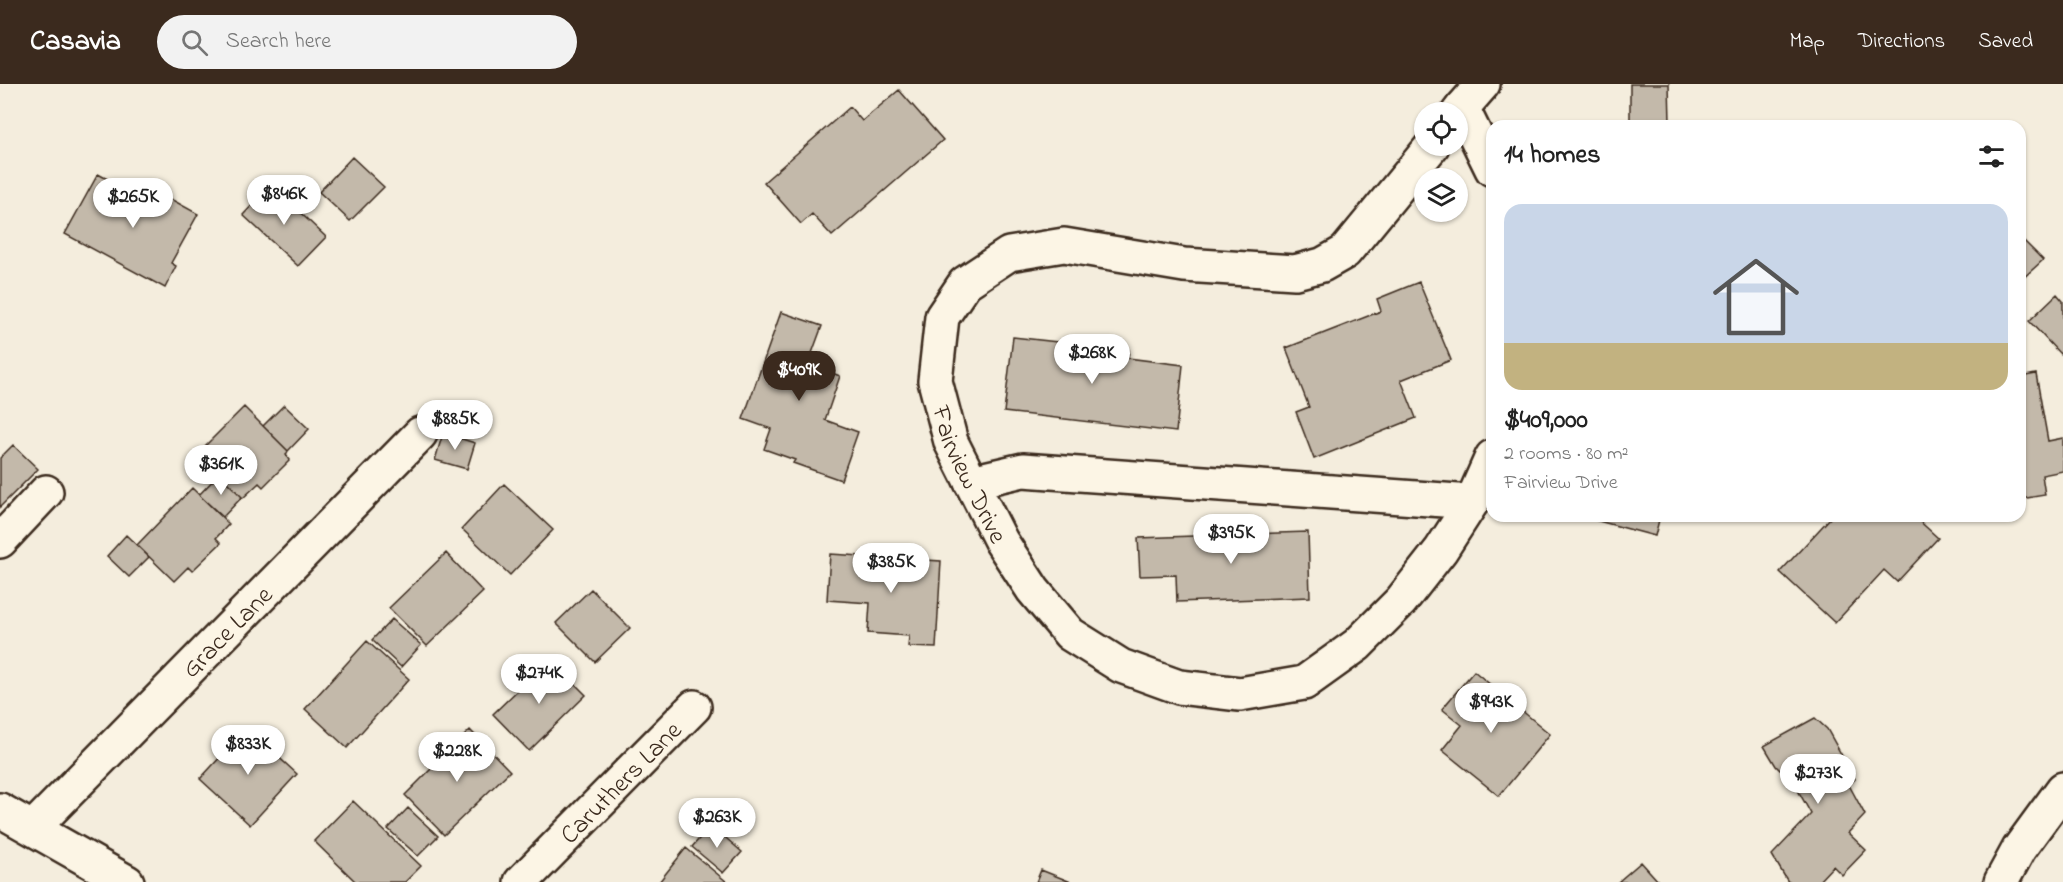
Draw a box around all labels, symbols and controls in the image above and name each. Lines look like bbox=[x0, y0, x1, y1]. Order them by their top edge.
search box bbox=[157, 15, 577, 69]
text: Casavia bbox=[30, 22, 121, 63]
icon: search bbox=[178, 26, 211, 59]
text: Search here bbox=[226, 26, 331, 58]
text: Map bbox=[1789, 27, 1825, 57]
text: Directions bbox=[1858, 27, 1945, 57]
text: Saved bbox=[1978, 27, 2033, 57]
map controls bbox=[1414, 102, 1468, 222]
button: locate bbox=[1414, 102, 1468, 156]
text: 14 homes bbox=[1504, 137, 1600, 175]
icon: filters bbox=[1975, 140, 2008, 173]
button: layers bbox=[1414, 168, 1468, 222]
pin: $846K bbox=[242, 175, 326, 226]
pin: $265K bbox=[91, 178, 175, 229]
text: $846K bbox=[261, 180, 307, 209]
text: $265K bbox=[107, 183, 159, 212]
icon: home bbox=[1702, 243, 1810, 351]
pin: $268K bbox=[1050, 334, 1134, 385]
text: $268K bbox=[1068, 339, 1116, 368]
pin: $409K bbox=[757, 351, 841, 402]
text: $409K bbox=[777, 356, 821, 385]
pin: $885K bbox=[413, 400, 497, 451]
street label: Fairview Drive bbox=[920, 401, 1015, 551]
text: $409,000 bbox=[1504, 402, 1588, 440]
text: $885K bbox=[431, 405, 479, 434]
text: 2 rooms · 80 m² bbox=[1504, 440, 1629, 469]
pin: $361K bbox=[179, 445, 263, 496]
text: $361K bbox=[198, 450, 244, 479]
text: Fairview Drive bbox=[1504, 469, 1618, 498]
pin: $395K bbox=[1189, 514, 1273, 565]
text: $395K bbox=[1207, 519, 1255, 548]
pin: $385K bbox=[849, 543, 933, 594]
text: $385K bbox=[867, 548, 916, 577]
street label: Grace Lane bbox=[174, 578, 283, 688]
pin: $274K bbox=[497, 654, 581, 705]
text: $274K bbox=[515, 659, 563, 688]
pin: $943K bbox=[1449, 683, 1533, 734]
text: $943K bbox=[1469, 688, 1513, 717]
street label: Caruthers Lane bbox=[553, 713, 692, 854]
pin: $833K bbox=[206, 725, 290, 776]
text: $833K bbox=[225, 730, 271, 759]
pin: $228K bbox=[415, 732, 499, 783]
text: $228K bbox=[432, 737, 482, 766]
pin: $273K bbox=[1776, 754, 1860, 805]
text: $273K bbox=[1794, 759, 1842, 788]
pin: $263K bbox=[675, 798, 759, 849]
text: $263K bbox=[693, 803, 741, 832]

